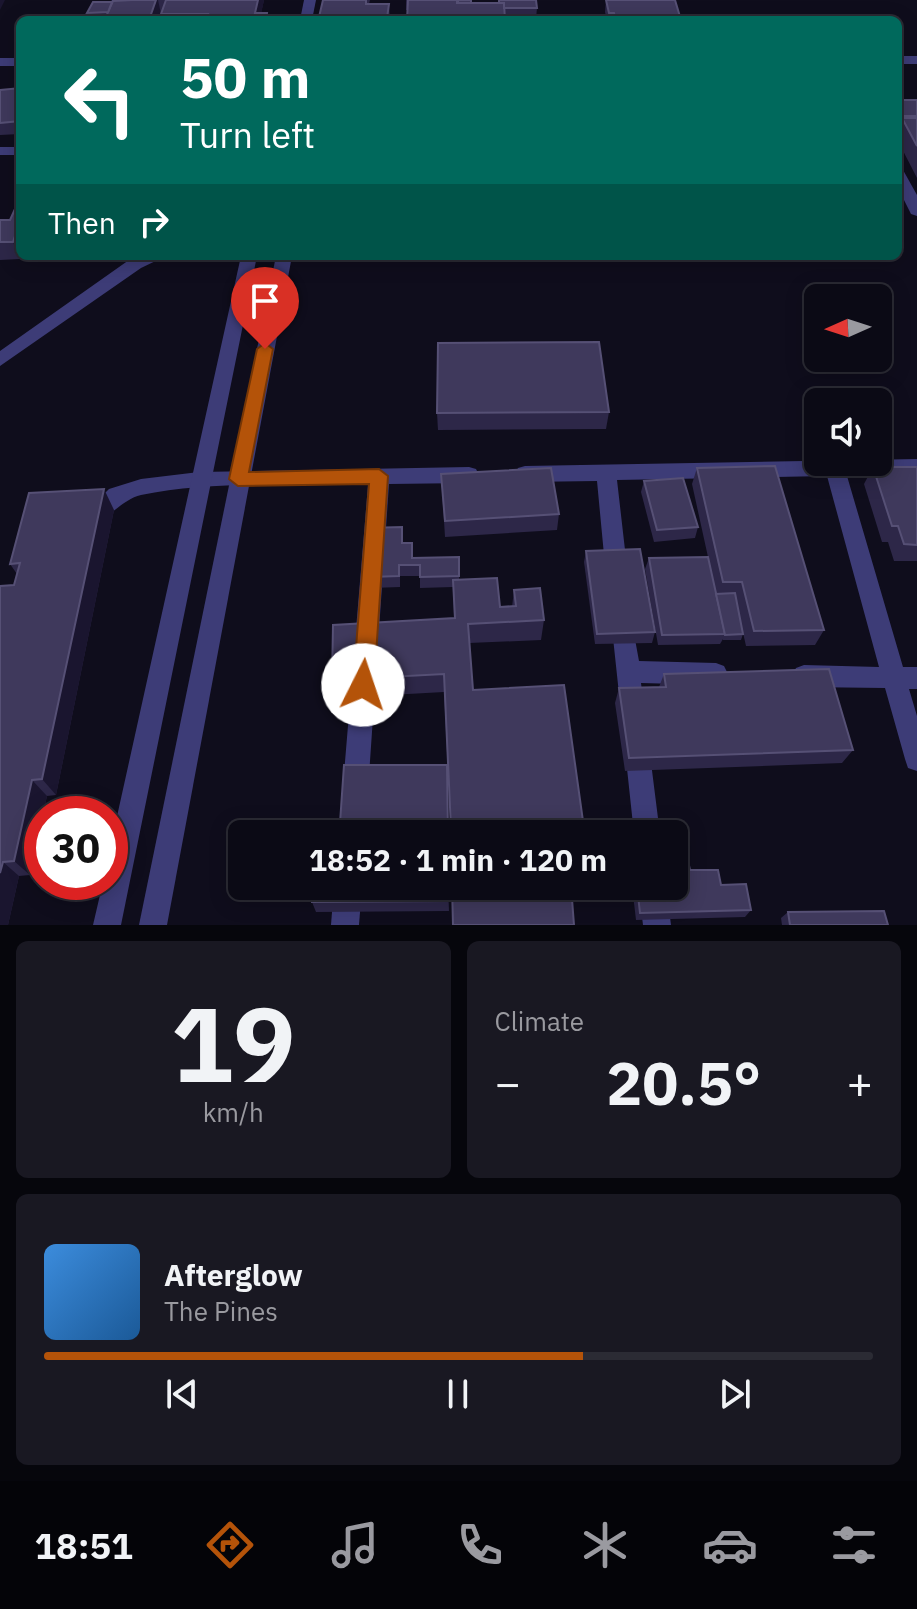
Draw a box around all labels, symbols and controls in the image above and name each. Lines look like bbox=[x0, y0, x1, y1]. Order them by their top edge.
text: 50 m bbox=[180, 41, 310, 113]
icon: left bbox=[48, 48, 152, 152]
text: Turn left bbox=[180, 111, 315, 158]
icon: right bbox=[132, 200, 176, 244]
text: Then bbox=[48, 203, 116, 242]
pin bbox=[231, 267, 299, 349]
icon: arrive bbox=[243, 279, 287, 323]
north arrow bbox=[804, 284, 892, 372]
map controls bbox=[804, 284, 892, 476]
button: sound bbox=[804, 388, 892, 476]
position arrow bbox=[321, 643, 405, 727]
speed limit sign: 30 bbox=[24, 796, 128, 900]
text: 18:52 · 1 min · 120 m bbox=[309, 840, 607, 879]
text: 19 bbox=[171, 975, 296, 1111]
text: Climate bbox=[495, 1004, 584, 1038]
text: 20.5° bbox=[606, 1043, 761, 1122]
text: − bbox=[495, 1054, 521, 1111]
text: + bbox=[847, 1054, 873, 1111]
text: km/h bbox=[203, 1095, 264, 1129]
text: Afterglow bbox=[164, 1255, 303, 1294]
text: The Pines bbox=[164, 1294, 278, 1328]
icon: previous bbox=[160, 1372, 204, 1416]
icon: pause bbox=[436, 1372, 480, 1416]
icon: next bbox=[713, 1372, 757, 1416]
icon: directions bbox=[202, 1517, 258, 1573]
icon: music bbox=[327, 1517, 383, 1573]
icon: phone bbox=[452, 1517, 508, 1573]
icon: climate bbox=[577, 1517, 633, 1573]
icon: car bbox=[702, 1517, 758, 1573]
icon: filters bbox=[826, 1517, 882, 1573]
text: 18:51 bbox=[34, 1522, 133, 1569]

